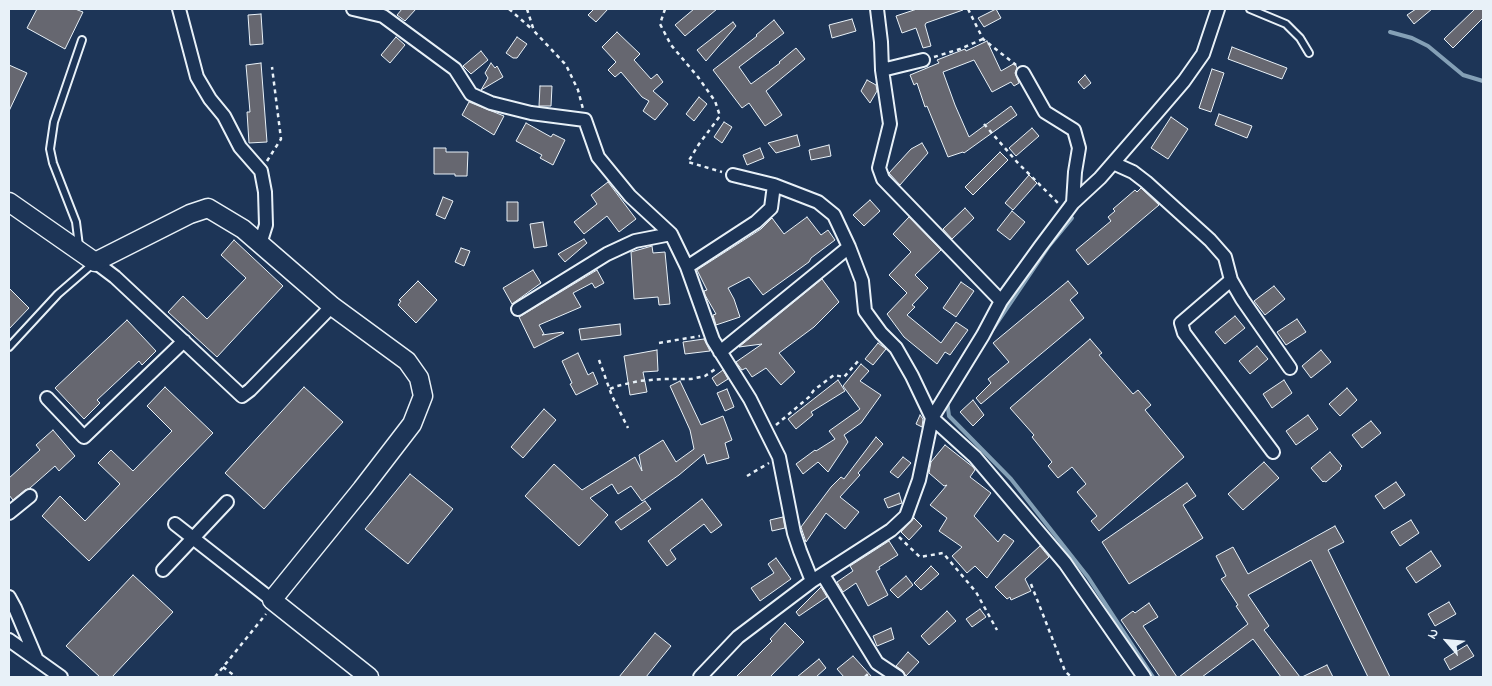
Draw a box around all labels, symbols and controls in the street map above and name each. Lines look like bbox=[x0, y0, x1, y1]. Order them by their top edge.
north arrow bbox=[1422, 616, 1472, 666]
text: N bbox=[1422, 625, 1445, 643]

